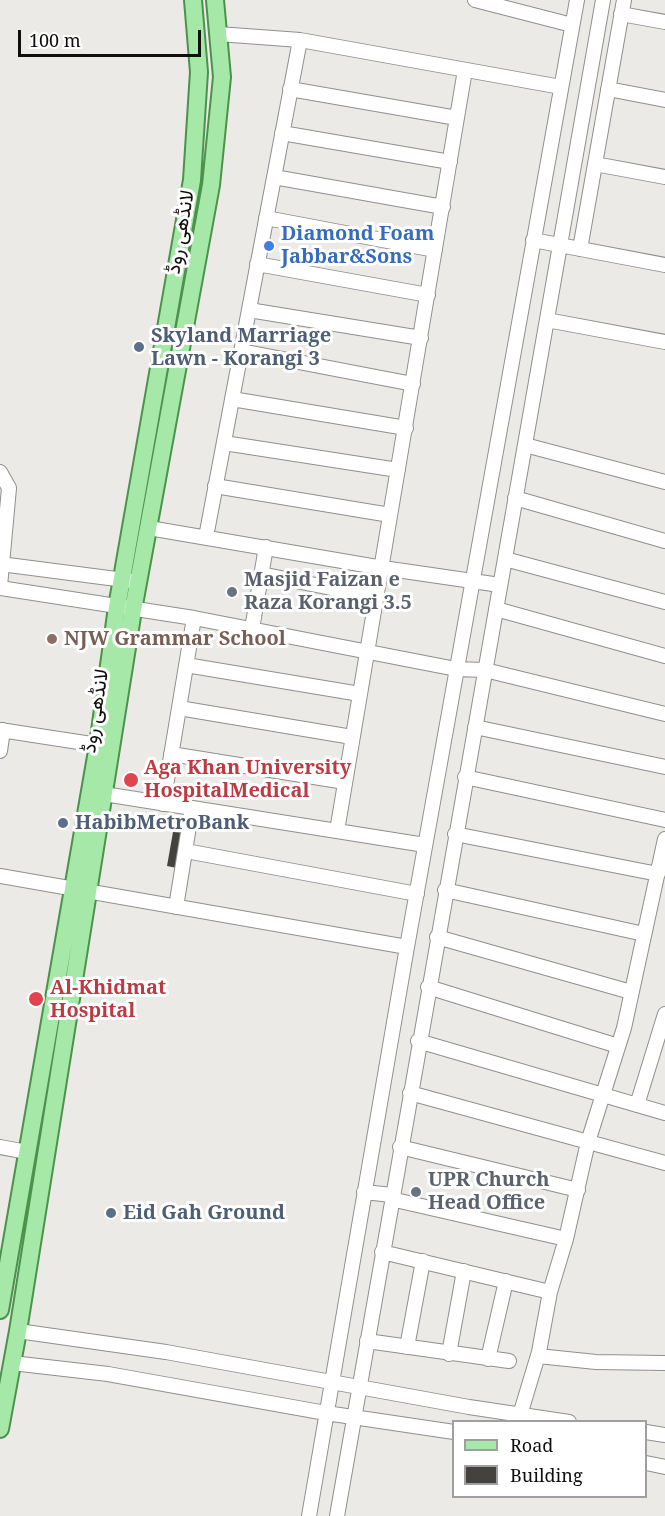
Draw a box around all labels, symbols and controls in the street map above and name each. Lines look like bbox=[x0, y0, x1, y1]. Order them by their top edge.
scale bar bbox=[21, 18, 204, 56]
text: 100 m bbox=[29, 28, 81, 52]
street label: لانڈھی روڈ bbox=[162, 188, 200, 276]
place label: Diamond Foam Jabbar&Sons bbox=[281, 222, 435, 269]
marker: Diamond Foam Jabbar&Sons bbox=[262, 239, 276, 253]
place label: Skyland Marriage Lawn - Korangi 3 bbox=[151, 324, 331, 371]
marker: Skyland Marriage Lawn - Korangi 3 bbox=[132, 340, 146, 354]
place label: Masjid Faizan e Raza Korangi 3.5 bbox=[244, 568, 412, 615]
marker: Masjid Faizan e Raza Korangi 3.5 bbox=[225, 585, 239, 599]
place label: NJW Grammar School bbox=[64, 627, 286, 651]
marker: NJW Grammar School bbox=[45, 632, 59, 646]
street label: لانڈھی روڈ bbox=[78, 667, 114, 755]
place label: Aga Khan University HospitalMedical bbox=[144, 756, 351, 803]
marker: Aga Khan University HospitalMedical bbox=[122, 771, 140, 789]
place label: HabibMetroBank bbox=[75, 811, 249, 835]
marker: HabibMetroBank bbox=[56, 816, 70, 830]
place label: Al-Khidmat Hospital bbox=[50, 976, 166, 1023]
marker: Al-Khidmat Hospital bbox=[27, 990, 45, 1008]
place label: UPR Church Head Office bbox=[428, 1168, 550, 1215]
marker: UPR Church Head Office bbox=[409, 1185, 423, 1199]
place label: Eid Gah Ground bbox=[123, 1201, 285, 1225]
marker: Eid Gah Ground bbox=[104, 1206, 118, 1220]
legend bbox=[452, 1420, 647, 1498]
text: Road bbox=[510, 1433, 553, 1457]
text: Building bbox=[510, 1463, 583, 1487]

